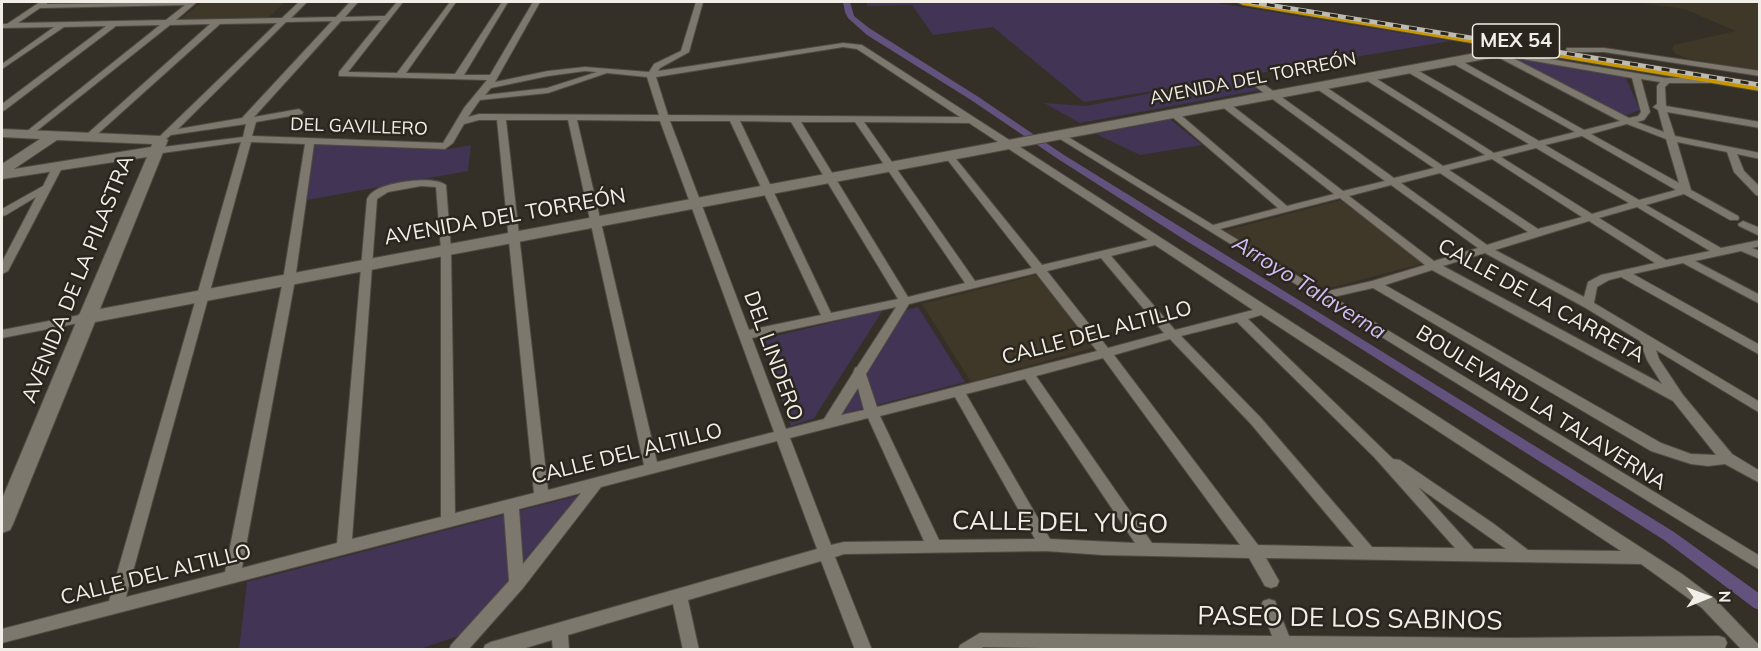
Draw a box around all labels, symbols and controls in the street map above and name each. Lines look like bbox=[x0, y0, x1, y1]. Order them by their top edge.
road number: MEX 54 bbox=[1472, 24, 1559, 58]
street label: AVENIDA DEL TORREÓN bbox=[1148, 48, 1358, 110]
street label: DEL GAVILLERO bbox=[290, 114, 428, 140]
street label: AVENIDA DE LA PILASTRA bbox=[17, 152, 139, 406]
street label: AVENIDA DEL TORREÓN bbox=[382, 183, 628, 251]
water label: Arroyo Talaverna bbox=[1228, 230, 1390, 346]
street label: CALLE DE LA CARRETA bbox=[1433, 234, 1649, 368]
street label: DEL LINDERO bbox=[738, 288, 808, 424]
street label: CALLE DEL ALTILLO bbox=[999, 295, 1195, 371]
street label: BOULEVARD LA TALAVERNA bbox=[1411, 320, 1671, 496]
street label: CALLE DEL ALTILLO bbox=[529, 418, 725, 490]
street label: CALLE DEL YUGO bbox=[952, 506, 1168, 540]
street label: CALLE DEL ALTILLO bbox=[58, 539, 254, 611]
north arrow bbox=[1677, 567, 1737, 627]
text: N bbox=[1715, 590, 1735, 603]
street label: PASEO DE LOS SABINOS bbox=[1197, 601, 1503, 637]

